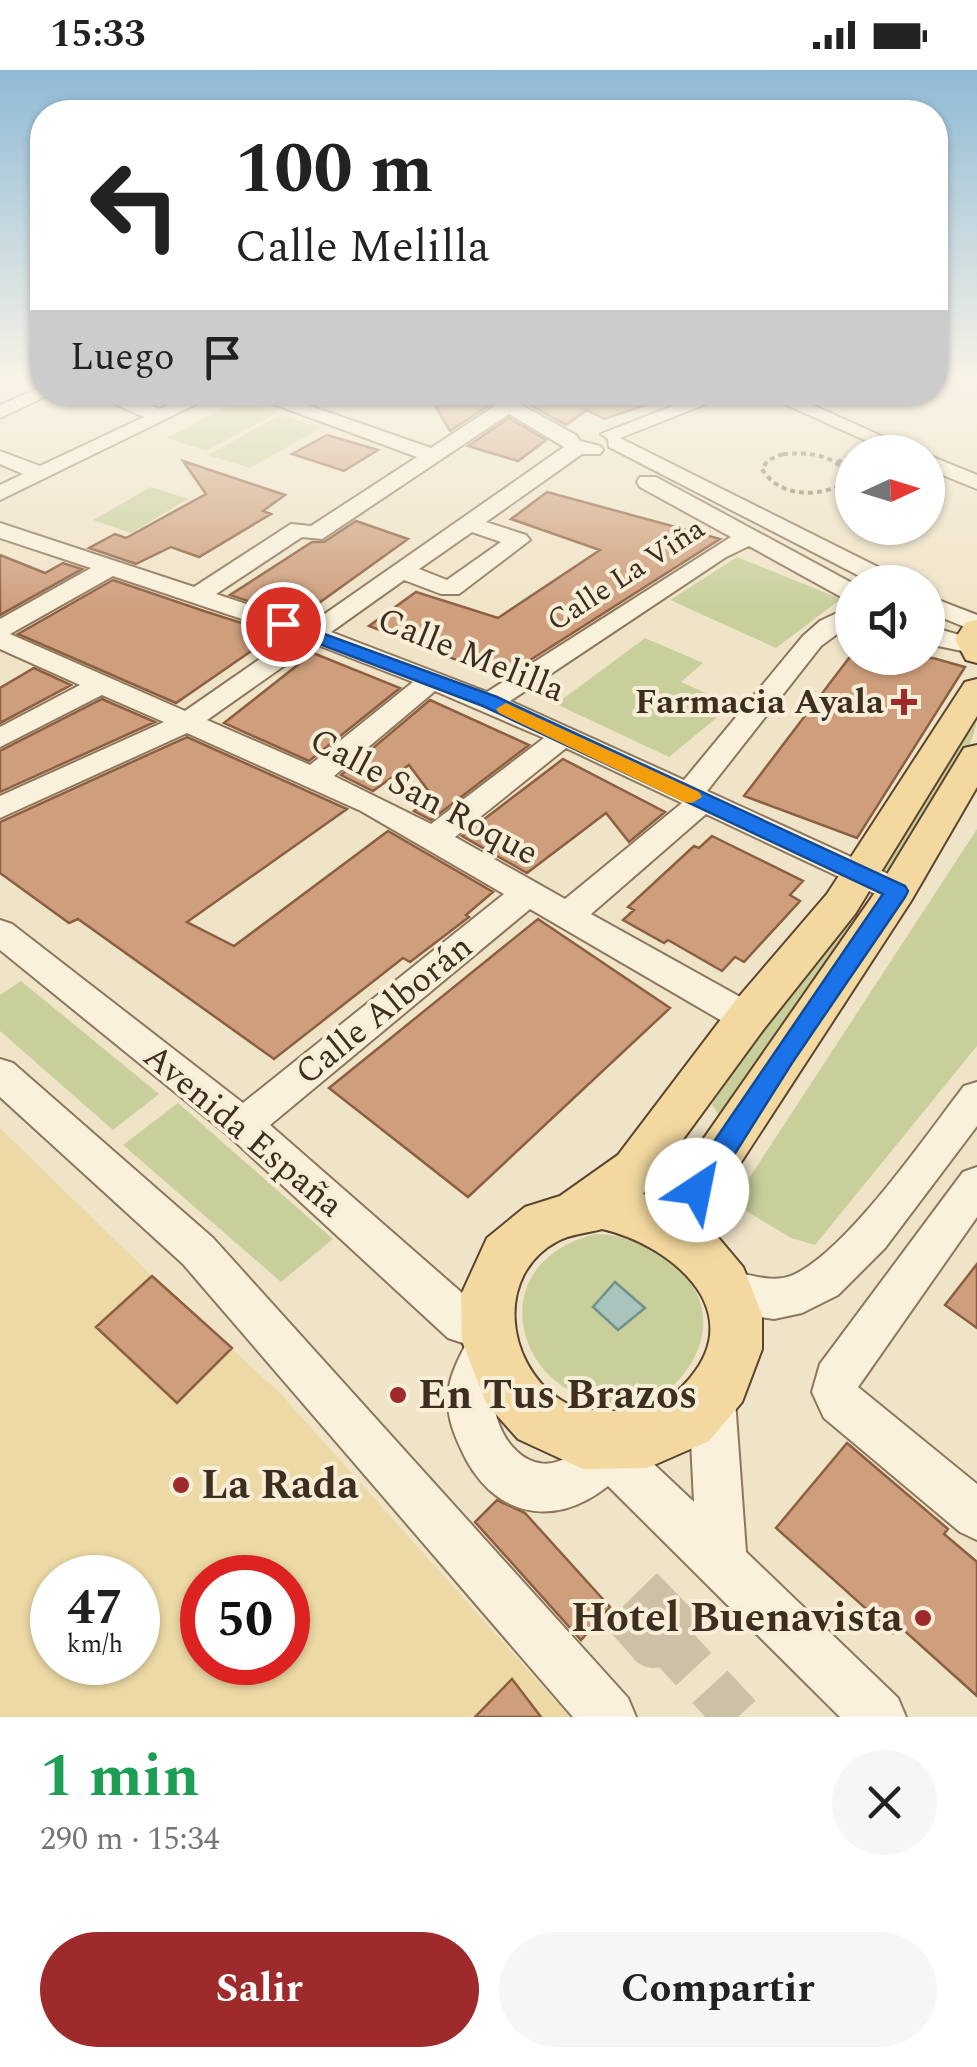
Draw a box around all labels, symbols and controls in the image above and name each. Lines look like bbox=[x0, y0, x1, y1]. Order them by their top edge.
text: 15:33 bbox=[50, 6, 145, 64]
text: 100 m bbox=[235, 117, 433, 223]
icon: left bbox=[70, 140, 200, 270]
text: Calle Melilla bbox=[235, 213, 490, 282]
text: Luego bbox=[70, 329, 175, 387]
icon: arrive bbox=[195, 330, 250, 385]
north arrow bbox=[835, 435, 945, 545]
map controls bbox=[835, 435, 945, 675]
street label: Calle La Viña bbox=[538, 506, 715, 643]
button: sound bbox=[835, 565, 945, 675]
pin bbox=[241, 582, 326, 667]
street label: Calle Melilla bbox=[369, 593, 573, 717]
icon: arrive bbox=[256, 597, 311, 652]
place label: Farmacia Ayala bbox=[635, 676, 884, 729]
marker: Farmacia Ayala bbox=[893, 691, 915, 713]
street label: Calle San Roque bbox=[300, 714, 548, 880]
street label: Calle Alborán bbox=[284, 922, 484, 1098]
street label: Avenida España bbox=[131, 1031, 355, 1231]
position arrow bbox=[645, 1138, 749, 1242]
place label: En Tus Brazos bbox=[418, 1364, 697, 1427]
marker: En Tus Brazos bbox=[387, 1384, 409, 1406]
place label: La Rada bbox=[201, 1454, 359, 1517]
marker: La Rada bbox=[170, 1474, 192, 1496]
speed limit sign: 50 bbox=[180, 1555, 310, 1685]
text: 47 bbox=[67, 1570, 123, 1646]
place label: Hotel Buenavista bbox=[571, 1587, 903, 1650]
marker: Hotel Buenavista bbox=[912, 1607, 934, 1629]
text: km/h bbox=[67, 1626, 123, 1664]
text: 1 min bbox=[40, 1731, 200, 1823]
button: close bbox=[832, 1750, 937, 1855]
text: 290 m · 15:34 bbox=[40, 1815, 220, 1864]
button: Salir bbox=[40, 1932, 479, 2047]
button: Compartir bbox=[499, 1932, 937, 2047]

